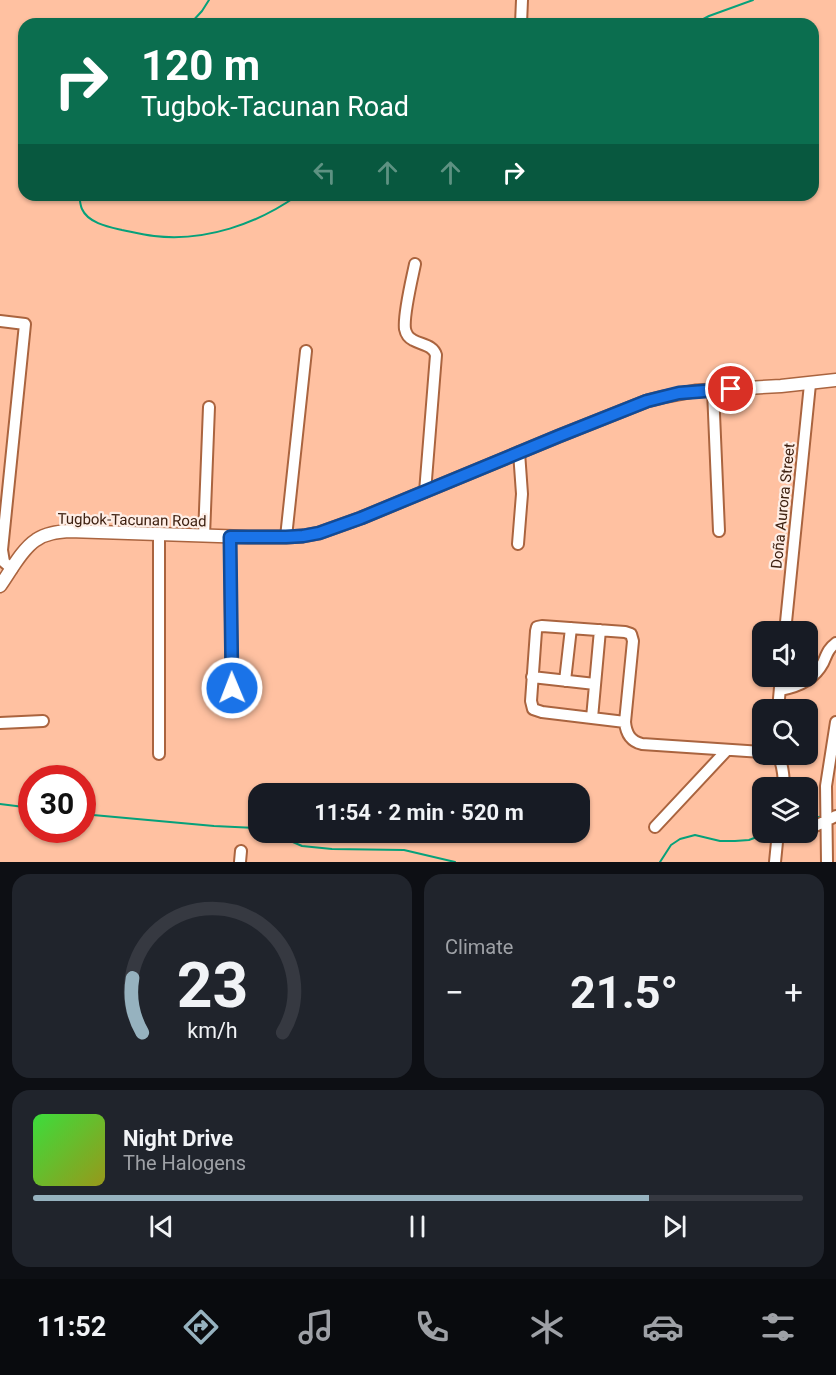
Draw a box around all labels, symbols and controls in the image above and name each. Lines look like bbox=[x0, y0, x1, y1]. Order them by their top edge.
text: 120 m bbox=[141, 41, 260, 90]
icon: right bbox=[42, 42, 120, 120]
text: Tugbok-Tacunan Road bbox=[141, 91, 409, 123]
icon: left bbox=[308, 156, 341, 189]
icon: ahead bbox=[371, 156, 404, 189]
icon: ahead bbox=[434, 156, 467, 189]
icon: right bbox=[497, 156, 530, 189]
pin bbox=[705, 363, 756, 414]
icon: arrive bbox=[714, 372, 747, 405]
street label: Doña Aurora Street bbox=[767, 442, 799, 570]
street label: Tugbok-Tacunan Road bbox=[57, 510, 207, 530]
map controls bbox=[752, 621, 818, 843]
button: sound bbox=[752, 621, 818, 687]
position arrow bbox=[200, 656, 264, 720]
button: search bbox=[752, 699, 818, 765]
speed limit sign: 30 bbox=[18, 765, 96, 843]
button: layers bbox=[752, 777, 818, 843]
text: 11:54 · 2 min · 520 m bbox=[314, 800, 524, 825]
text: Climate bbox=[445, 935, 513, 959]
text: 23 bbox=[176, 949, 248, 1022]
text: 21.5° bbox=[570, 966, 678, 1019]
text: − bbox=[445, 973, 464, 1012]
text: + bbox=[784, 973, 803, 1012]
text: km/h bbox=[187, 1018, 237, 1043]
text: Night Drive bbox=[123, 1126, 233, 1151]
text: The Halogens bbox=[123, 1151, 246, 1175]
icon: previous bbox=[145, 1210, 178, 1243]
icon: pause bbox=[401, 1210, 434, 1243]
icon: next bbox=[658, 1210, 691, 1243]
icon: directions bbox=[180, 1306, 222, 1348]
icon: music bbox=[295, 1306, 337, 1348]
icon: phone bbox=[411, 1306, 453, 1348]
icon: climate bbox=[526, 1306, 568, 1348]
icon: car bbox=[642, 1306, 684, 1348]
icon: filters bbox=[757, 1306, 799, 1348]
text: 11:52 bbox=[37, 1311, 106, 1343]

